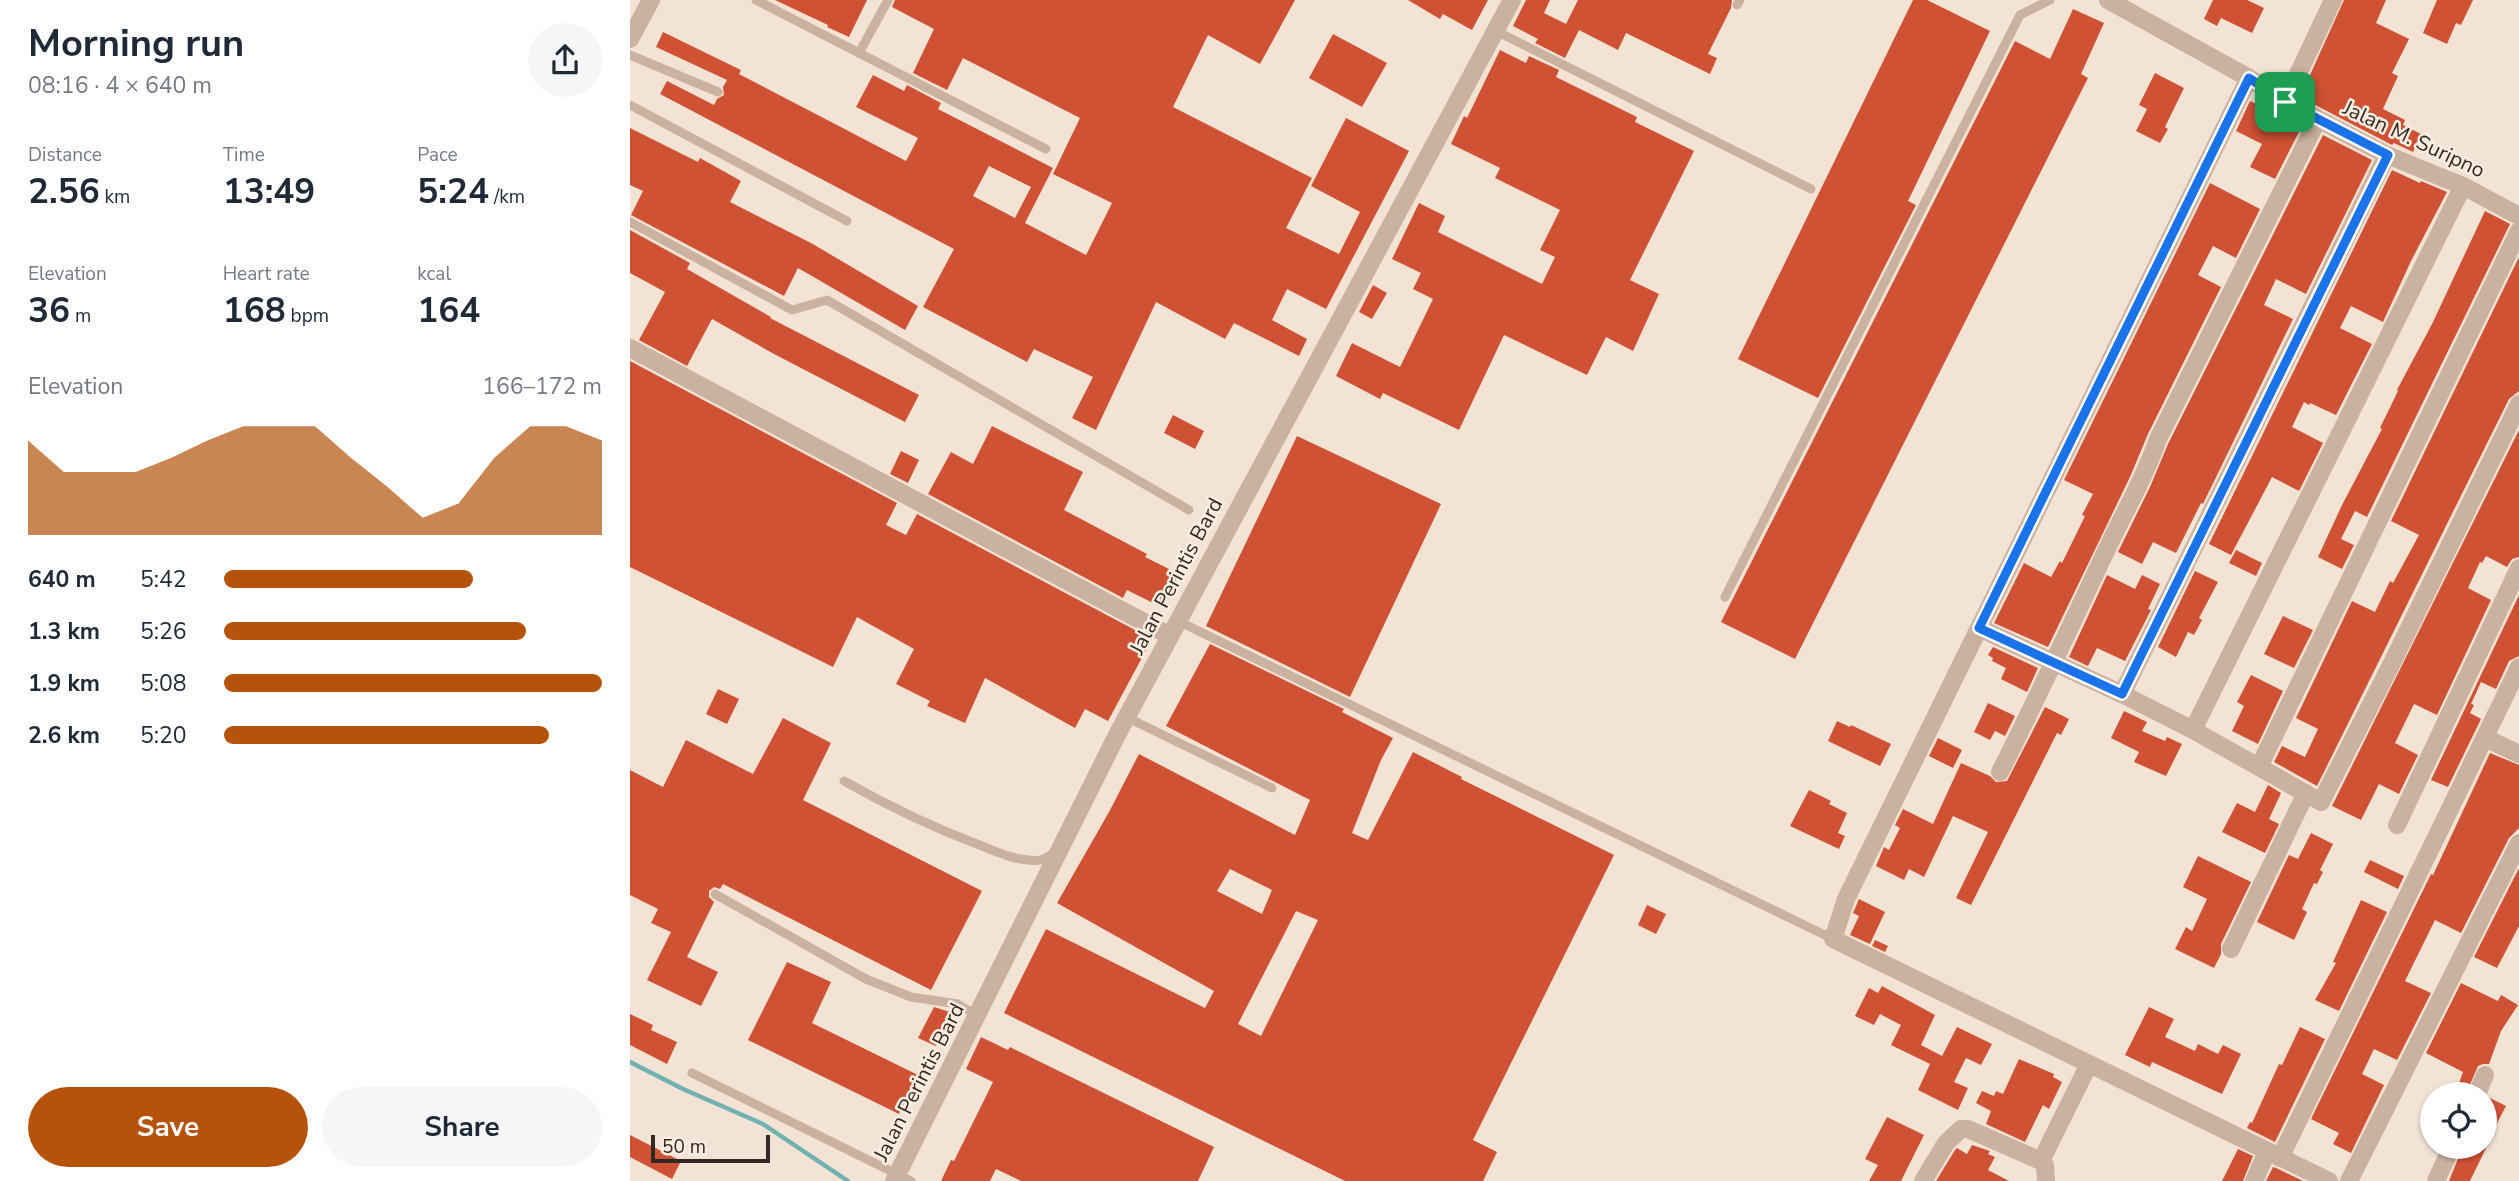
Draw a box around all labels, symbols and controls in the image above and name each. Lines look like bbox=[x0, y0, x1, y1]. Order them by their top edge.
text: Morning run bbox=[28, 18, 244, 69]
button: share bbox=[528, 23, 602, 97]
text: 08:16 · 4 × 640 m bbox=[28, 70, 212, 101]
pin bbox=[2255, 72, 2315, 132]
icon: arrive bbox=[2266, 83, 2304, 121]
street label: Jalan M. Suripno bbox=[2338, 93, 2490, 184]
text: Distance bbox=[28, 142, 102, 168]
text: Time bbox=[223, 142, 265, 168]
text: Pace bbox=[417, 142, 458, 168]
text: 2.56 bbox=[28, 168, 100, 215]
text: 13:49 bbox=[223, 168, 315, 215]
text: 5:24 bbox=[417, 168, 489, 215]
text: km bbox=[100, 184, 130, 210]
text: /km bbox=[489, 184, 525, 210]
text: Elevation bbox=[28, 261, 107, 287]
text: Heart rate bbox=[223, 261, 310, 287]
text: kcal bbox=[417, 261, 451, 287]
text: 36 bbox=[28, 287, 70, 334]
text: 168 bbox=[223, 287, 286, 334]
text: 164 bbox=[417, 287, 480, 334]
text: m bbox=[70, 303, 91, 329]
text: bpm bbox=[286, 303, 329, 329]
text: Elevation bbox=[28, 371, 123, 402]
text: 166–172 m bbox=[482, 371, 602, 402]
street label: Jalan Perintis Bard bbox=[1122, 493, 1229, 660]
text: 640 m bbox=[28, 564, 96, 595]
text: 5:42 bbox=[140, 564, 187, 595]
text: 1.3 km bbox=[28, 616, 100, 647]
text: 5:26 bbox=[140, 616, 187, 647]
text: 1.9 km bbox=[28, 668, 100, 699]
text: 5:08 bbox=[140, 668, 187, 699]
text: 2.6 km bbox=[28, 720, 100, 751]
text: 5:20 bbox=[140, 720, 187, 751]
street label: Jalan Perintis Bard bbox=[867, 998, 971, 1167]
map controls bbox=[2420, 1082, 2497, 1159]
button: locate bbox=[2420, 1082, 2497, 1159]
button: Save bbox=[28, 1087, 308, 1167]
button: Share bbox=[322, 1087, 602, 1167]
scale bar bbox=[651, 1132, 770, 1164]
text: 50 m bbox=[662, 1134, 706, 1160]

